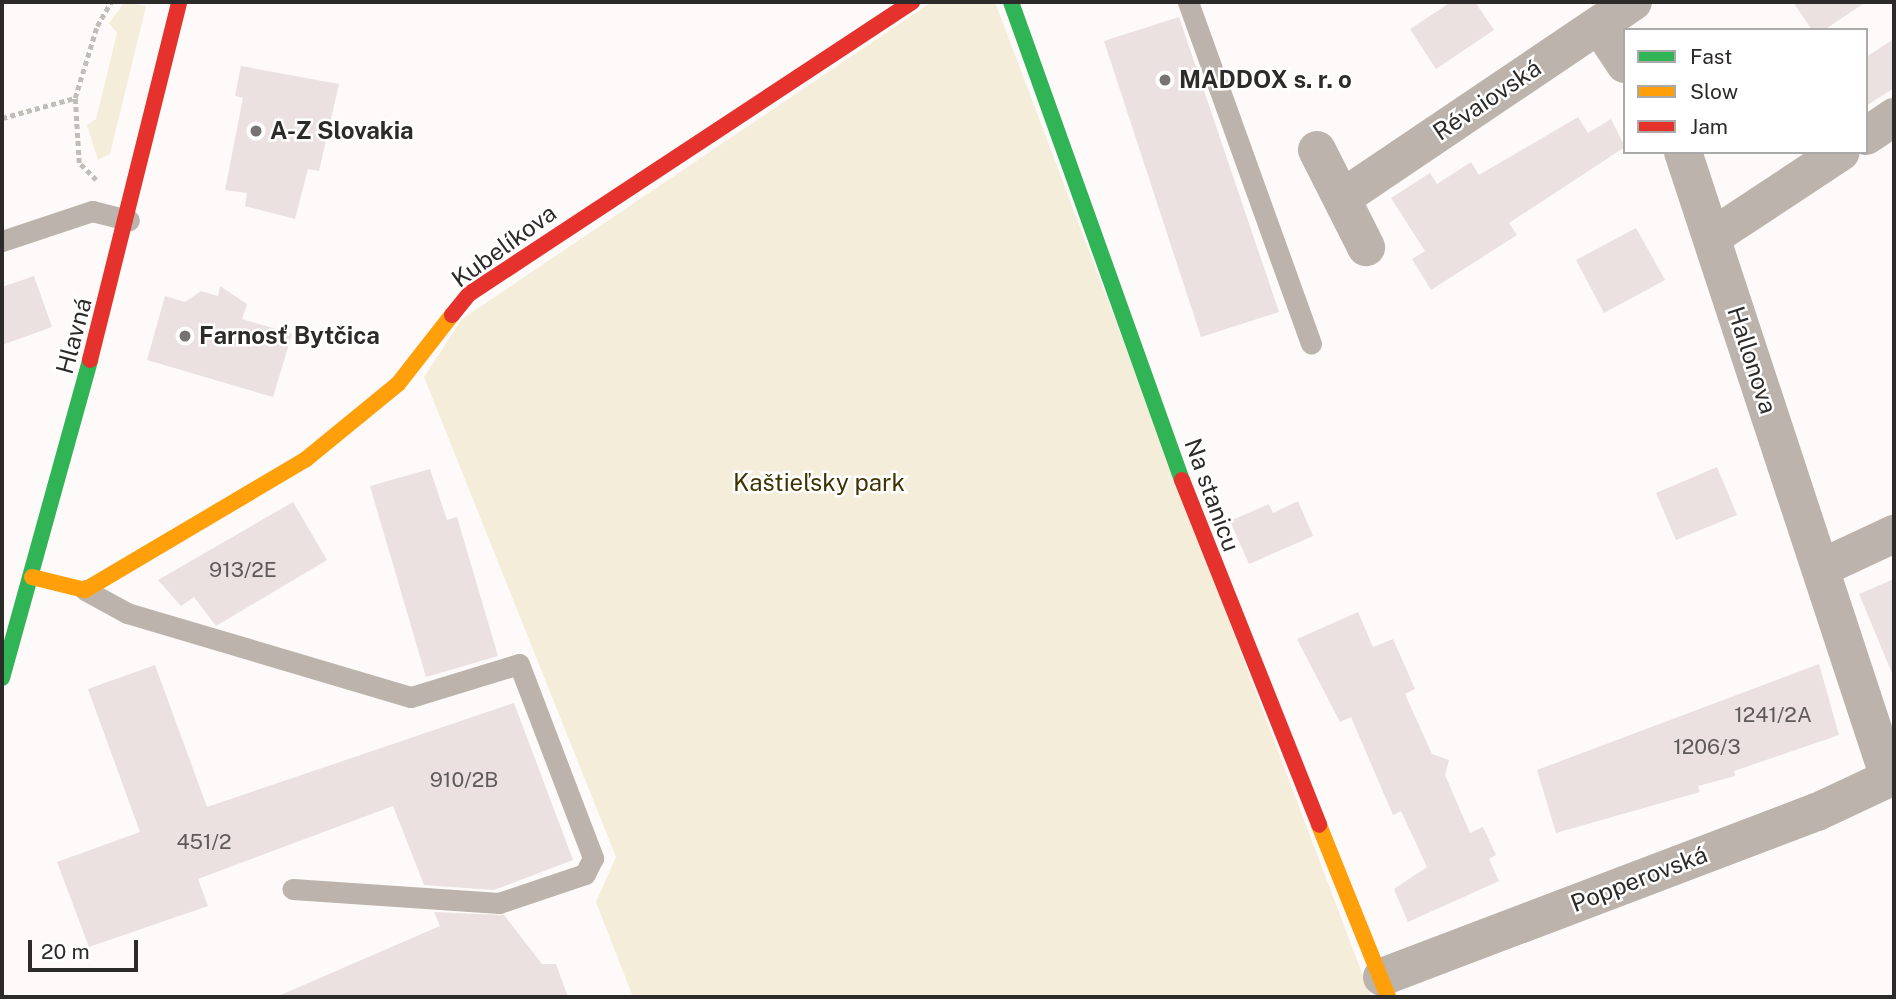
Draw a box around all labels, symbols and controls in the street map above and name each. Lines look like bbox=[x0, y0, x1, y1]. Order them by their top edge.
legend bbox=[1623, 28, 1868, 154]
text: Fast bbox=[1690, 44, 1732, 69]
street label: Révaiovská bbox=[1428, 53, 1546, 147]
place label: MADDOX s. r. o bbox=[1179, 66, 1352, 94]
marker: MADDOX s. r. o bbox=[1157, 72, 1173, 88]
text: Slow bbox=[1690, 79, 1738, 104]
text: Jam bbox=[1690, 114, 1728, 139]
place label: A-Z Slovakia bbox=[270, 117, 414, 145]
marker: A-Z Slovakia bbox=[248, 123, 264, 139]
street label: Kubelíkova bbox=[446, 198, 562, 294]
street label: Hlavná bbox=[50, 295, 98, 377]
street label: Hallonova bbox=[1721, 303, 1783, 417]
place label: Farnosť Bytčica bbox=[199, 322, 380, 350]
marker: Farnosť Bytčica bbox=[177, 328, 193, 344]
street label: Na stanicu bbox=[1178, 435, 1246, 555]
park label: Kaštieľsky park bbox=[733, 469, 905, 497]
house number: 913/2E bbox=[209, 557, 277, 583]
house number: 1241/2A bbox=[1734, 702, 1812, 728]
house number: 1206/3 bbox=[1673, 734, 1741, 760]
house number: 910/2B bbox=[430, 767, 498, 793]
house number: 451/2 bbox=[177, 829, 231, 855]
street label: Popperovská bbox=[1567, 840, 1711, 918]
scale bar bbox=[32, 926, 142, 970]
text: 20 m bbox=[41, 939, 90, 964]

